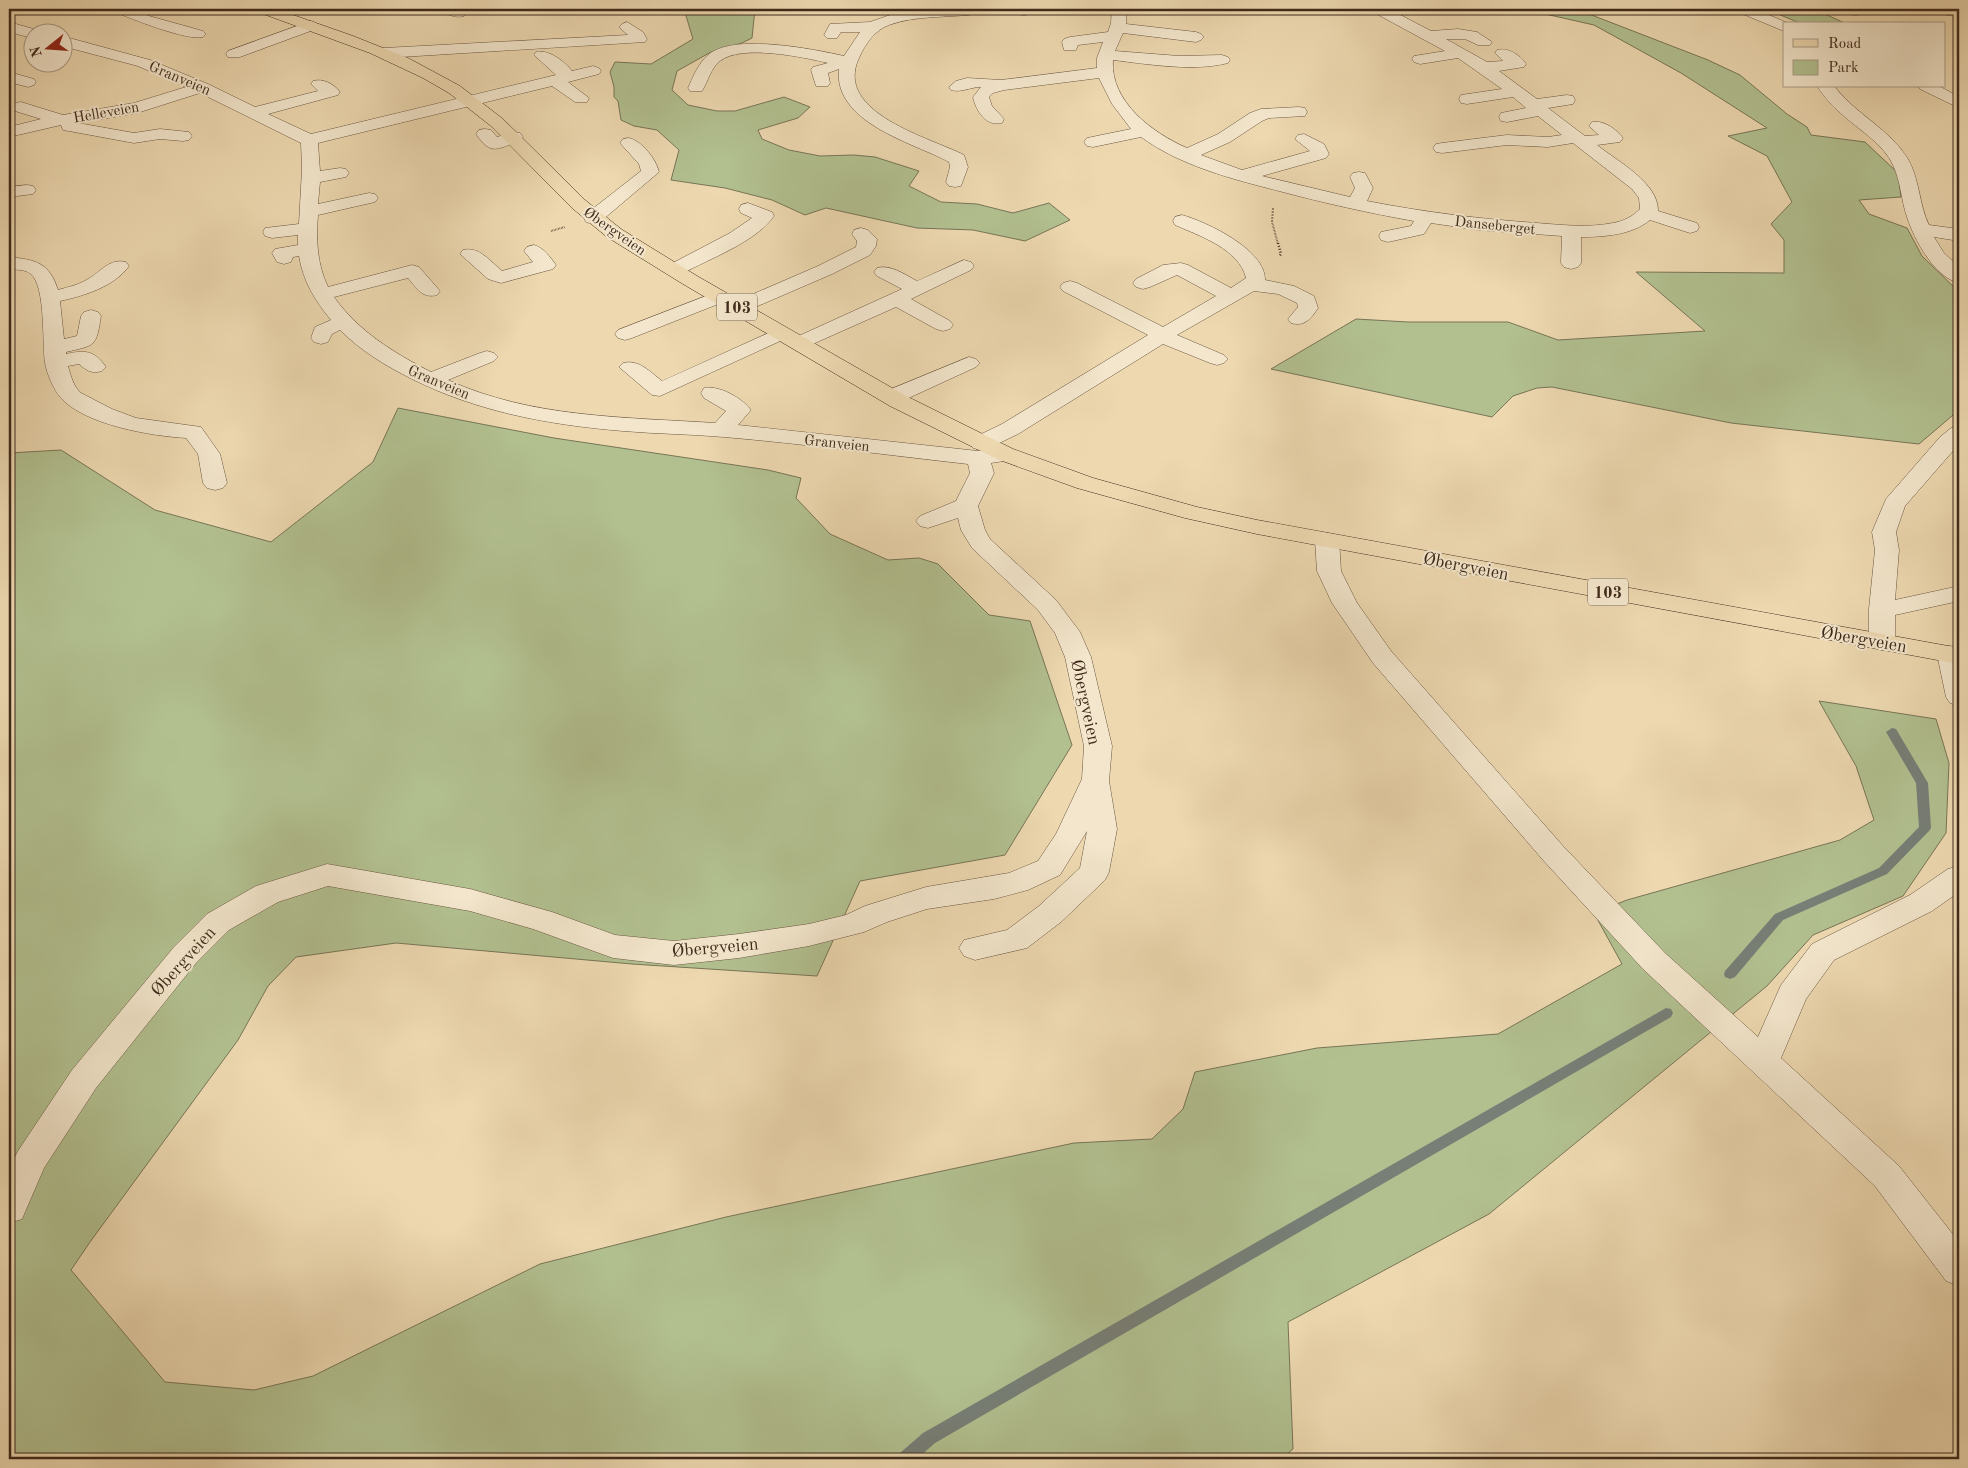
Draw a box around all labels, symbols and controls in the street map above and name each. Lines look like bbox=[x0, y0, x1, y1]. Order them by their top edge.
north arrow bbox=[22, 22, 72, 72]
legend bbox=[1783, 22, 1946, 88]
text: Road bbox=[1828, 37, 1862, 52]
text: N bbox=[28, 44, 45, 59]
street label: Granveien bbox=[146, 60, 213, 99]
text: Park bbox=[1828, 61, 1859, 76]
street label: Helleveien bbox=[72, 100, 141, 127]
street label: Øbergveien bbox=[580, 205, 648, 259]
street label: Danseberget bbox=[1453, 215, 1536, 238]
road number: 103 bbox=[717, 294, 757, 320]
street label: Granveien bbox=[405, 364, 472, 403]
street label: Granveien bbox=[803, 434, 870, 455]
street label: Øbergveien bbox=[1421, 550, 1511, 584]
road number: 103 bbox=[1588, 578, 1628, 606]
street label: Øbergveien bbox=[1819, 624, 1909, 656]
street label: Øbergveien bbox=[1067, 658, 1103, 747]
street label: Øbergveien bbox=[148, 923, 220, 1000]
street label: Øbergveien bbox=[671, 935, 759, 961]

